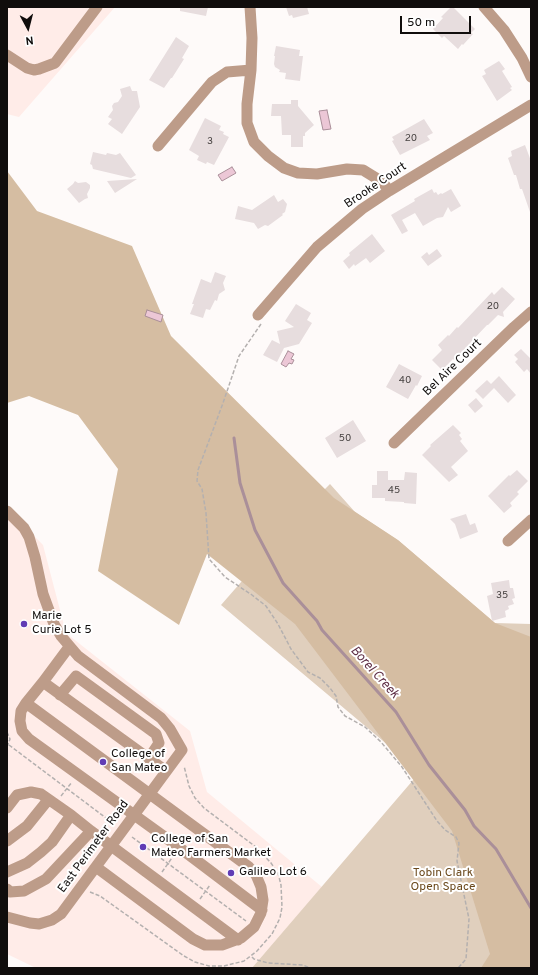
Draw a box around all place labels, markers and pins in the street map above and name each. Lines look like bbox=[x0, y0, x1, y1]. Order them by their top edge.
place label: Marie Curie Lot 5 bbox=[32, 610, 92, 638]
marker: Marie Curie Lot 5 bbox=[19, 619, 29, 629]
place label: College of San Mateo bbox=[111, 748, 167, 776]
marker: College of San Mateo bbox=[98, 757, 108, 767]
place label: College of San Mateo Farmers Market bbox=[151, 833, 271, 861]
marker: College of San Mateo Farmers Market bbox=[138, 842, 148, 852]
place label: Galileo Lot 6 bbox=[239, 866, 307, 880]
marker: Galileo Lot 6 bbox=[226, 868, 236, 878]

